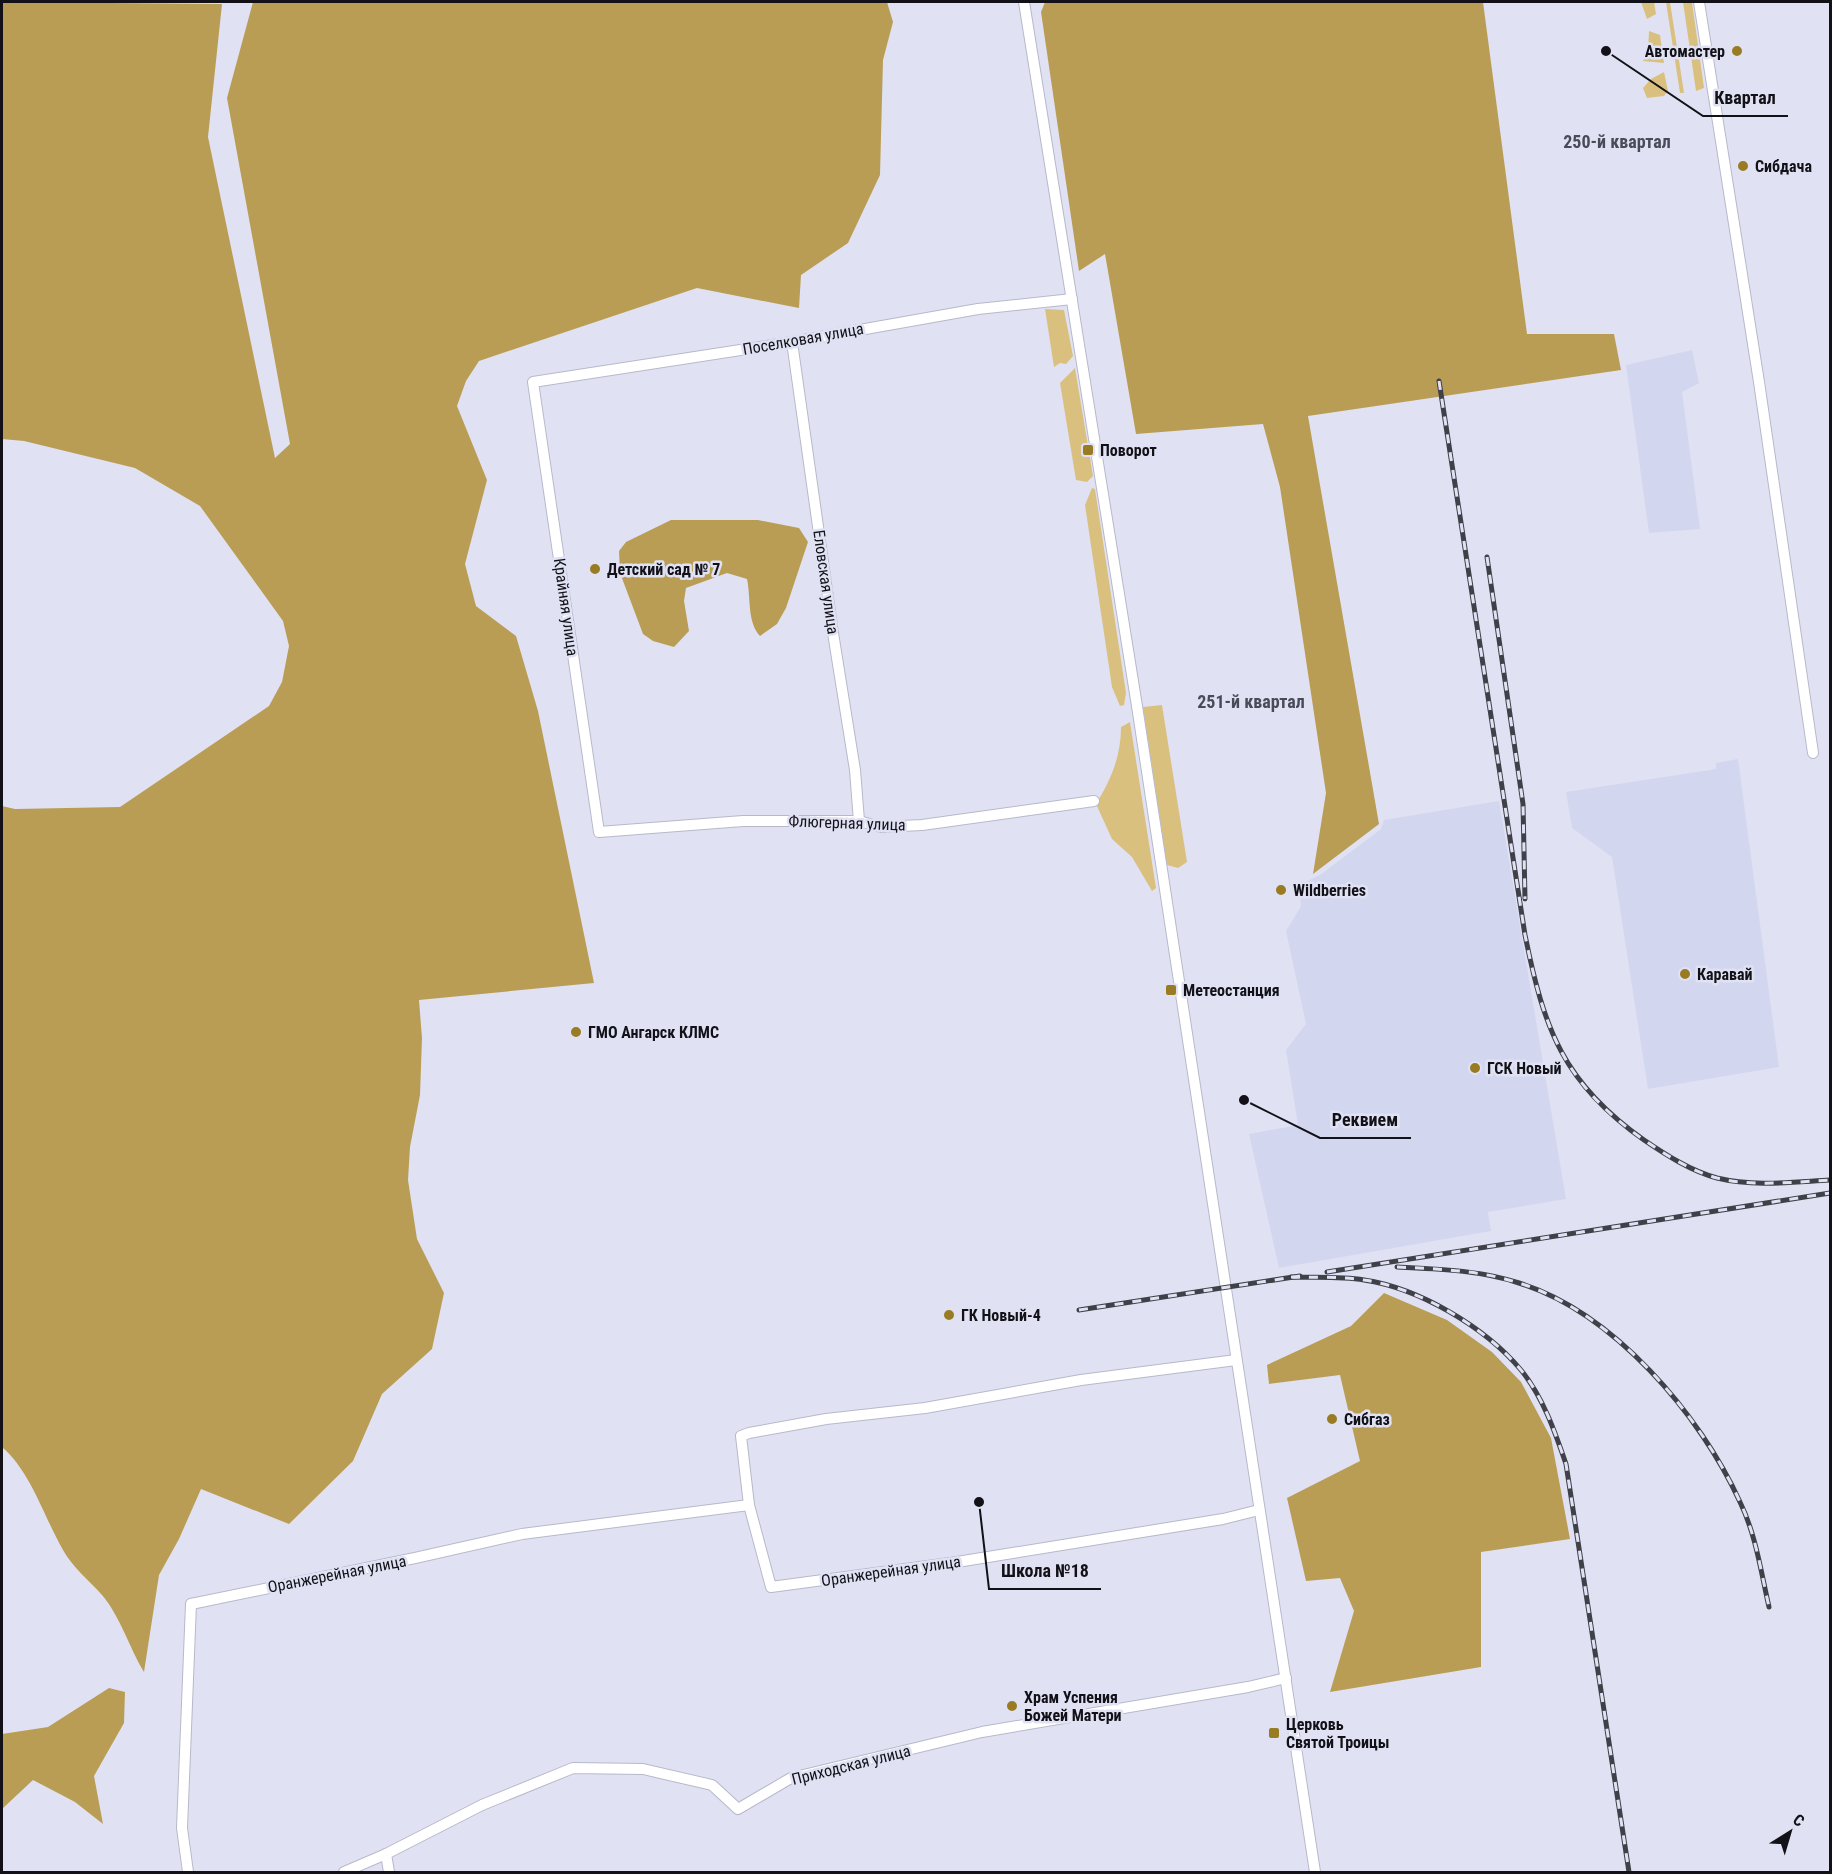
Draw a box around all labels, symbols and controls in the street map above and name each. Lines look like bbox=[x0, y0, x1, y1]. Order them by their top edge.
place label: Автомастер bbox=[1645, 42, 1725, 61]
marker: Автомастер bbox=[1730, 44, 1744, 58]
callout: Квартал bbox=[1703, 80, 1788, 116]
text: Квартал bbox=[1714, 87, 1776, 108]
district label: 250-й квартал bbox=[1563, 131, 1671, 152]
place label: Сибдача bbox=[1755, 157, 1812, 176]
marker: Сибдача bbox=[1736, 159, 1750, 173]
street label: Поселковая улица bbox=[741, 319, 865, 359]
place label: Поворот bbox=[1100, 441, 1157, 460]
marker: Поворот bbox=[1081, 443, 1095, 457]
street label: Еловская улица bbox=[809, 529, 843, 635]
street label: Крайняя улица bbox=[550, 557, 582, 657]
place label: Детский сад № 7 bbox=[607, 560, 720, 579]
marker: Детский сад № 7 bbox=[588, 562, 602, 576]
district label: 251-й квартал bbox=[1197, 691, 1305, 712]
street label: Флюгерная улица bbox=[788, 811, 906, 835]
place label: Wildberries bbox=[1293, 881, 1366, 900]
marker: Wildberries bbox=[1274, 883, 1288, 897]
place label: Каравай bbox=[1697, 965, 1753, 984]
marker: Каравай bbox=[1678, 967, 1692, 981]
place label: Метеостанция bbox=[1183, 981, 1280, 1000]
marker: Метеостанция bbox=[1164, 983, 1178, 997]
place label: ГМО Ангарск КЛМС bbox=[588, 1023, 719, 1042]
marker: ГМО Ангарск КЛМС bbox=[569, 1025, 583, 1039]
place label: ГСК Новый bbox=[1487, 1059, 1562, 1078]
marker: ГСК Новый bbox=[1468, 1061, 1482, 1075]
callout: Реквием bbox=[1320, 1102, 1411, 1138]
text: Реквием bbox=[1332, 1109, 1398, 1130]
place label: ГК Новый-4 bbox=[961, 1306, 1041, 1325]
marker: ГК Новый-4 bbox=[942, 1308, 956, 1322]
place label: Сибгаз bbox=[1344, 1410, 1390, 1429]
marker: Сибгаз bbox=[1325, 1412, 1339, 1426]
street label: Оранжерейная улица bbox=[266, 1551, 408, 1597]
street label: Оранжерейная улица bbox=[820, 1552, 962, 1590]
callout: Школа №18 bbox=[989, 1553, 1101, 1589]
text: Школа №18 bbox=[1001, 1560, 1089, 1581]
place label: Храм Успения Божей Матери bbox=[1024, 1688, 1122, 1725]
marker: Храм Успения Божей Матери bbox=[1005, 1699, 1019, 1713]
place label: Церковь Святой Троицы bbox=[1286, 1715, 1389, 1752]
marker: Церковь Святой Троицы bbox=[1267, 1726, 1281, 1740]
street label: Приходская улица bbox=[790, 1741, 912, 1789]
north arrow bbox=[1760, 1802, 1820, 1862]
text: С bbox=[1789, 1810, 1808, 1831]

